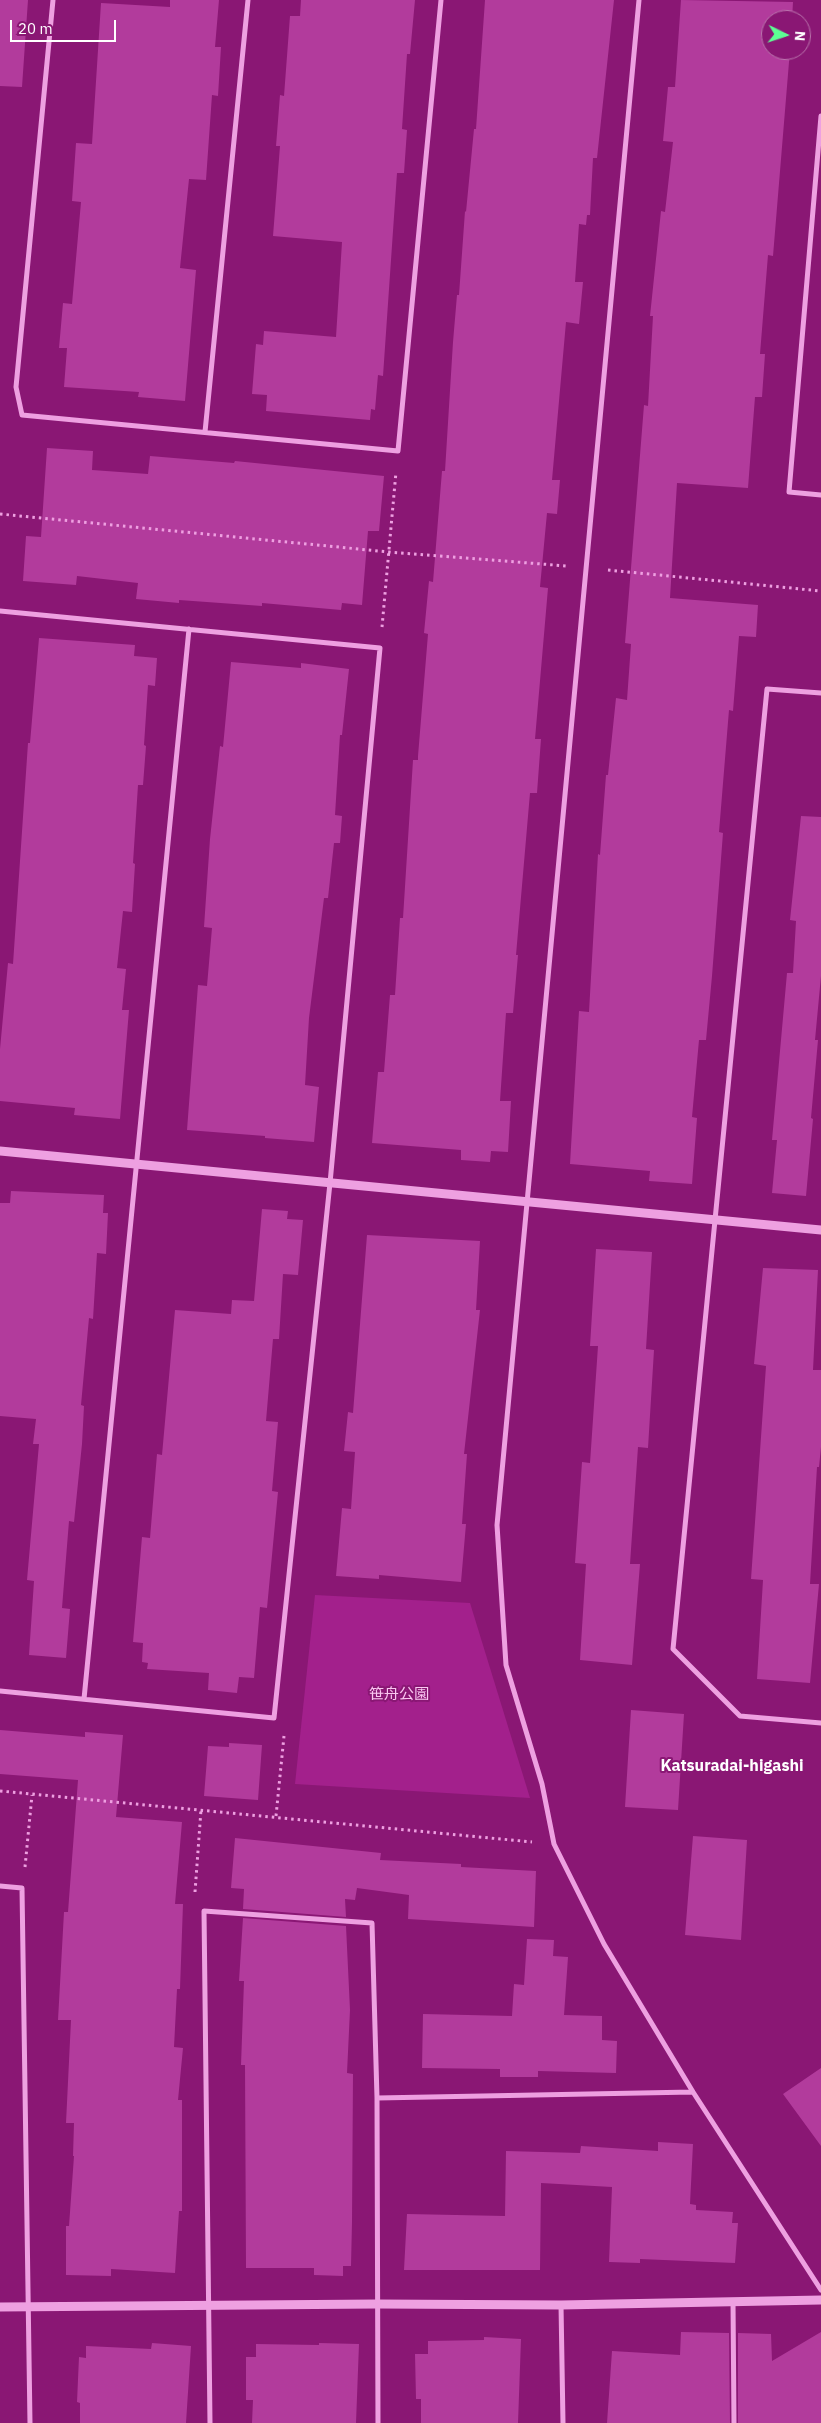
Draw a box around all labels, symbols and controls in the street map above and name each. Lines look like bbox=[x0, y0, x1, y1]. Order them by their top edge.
scale bar bbox=[12, 10, 119, 42]
north arrow bbox=[761, 10, 811, 60]
text: 20 m bbox=[18, 19, 53, 38]
text: N bbox=[791, 30, 809, 42]
park label: 笹舟公園 bbox=[369, 1686, 429, 1704]
district label: Katsuradai-higashi bbox=[660, 1756, 804, 1776]

